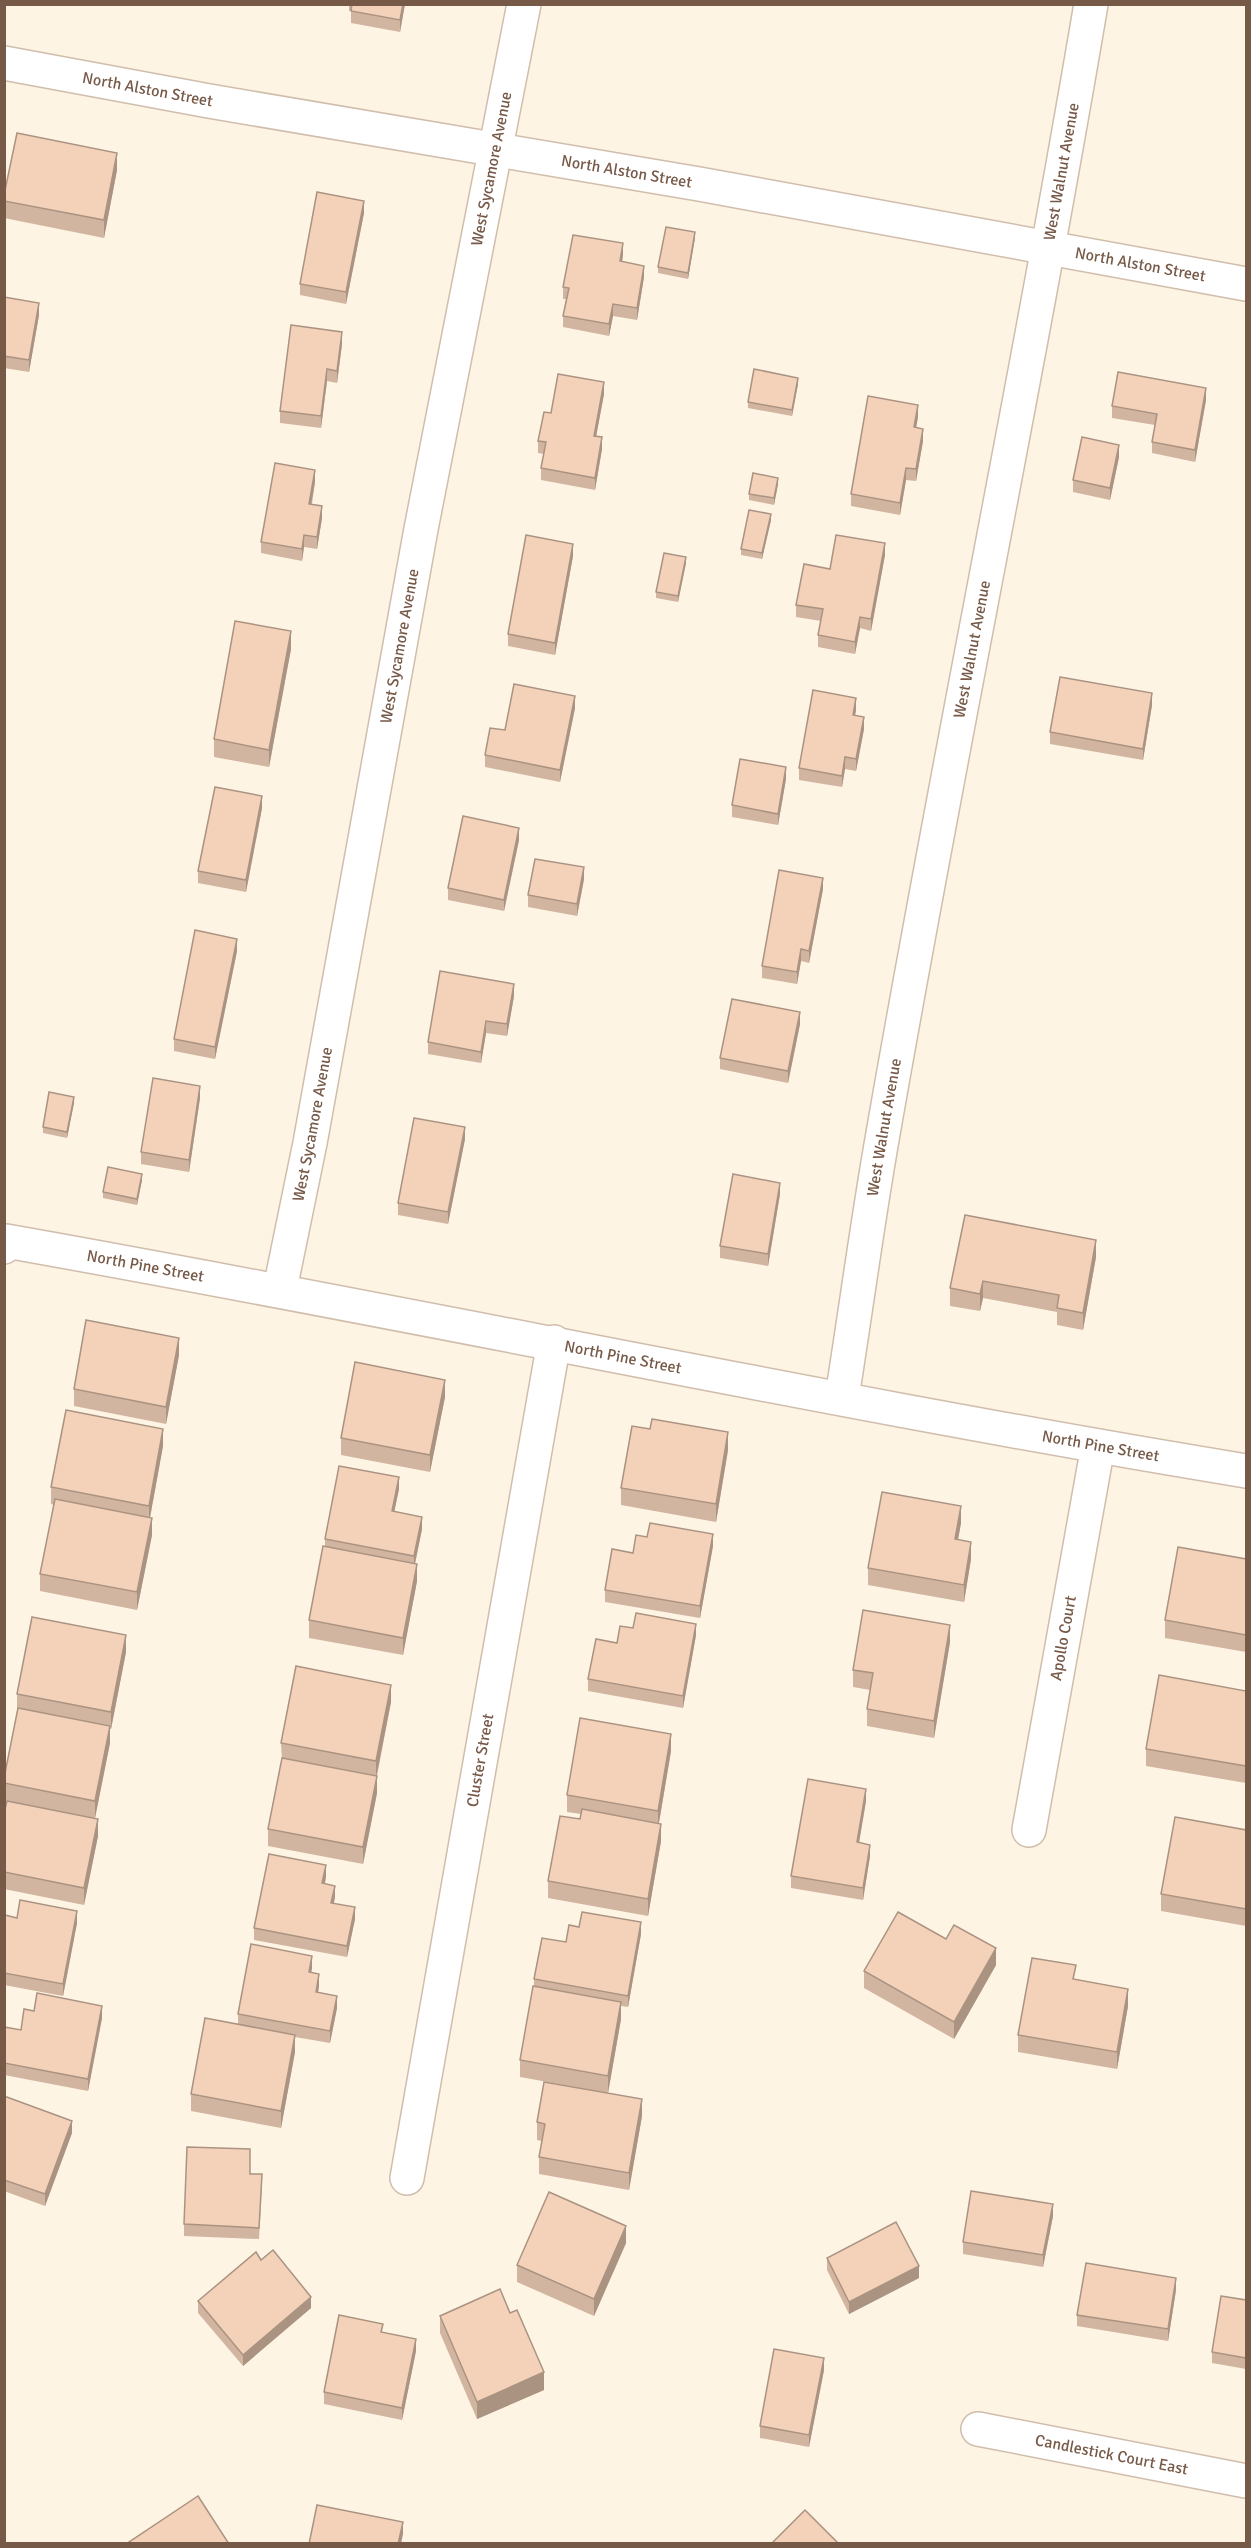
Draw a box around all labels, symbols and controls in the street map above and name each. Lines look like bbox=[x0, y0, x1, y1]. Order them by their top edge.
street label: North Alston Street bbox=[81, 68, 215, 112]
street label: West Sycamore Avenue bbox=[467, 90, 517, 248]
street label: West Walnut Avenue bbox=[1039, 101, 1084, 242]
street label: North Alston Street bbox=[560, 151, 694, 193]
street label: North Alston Street bbox=[1073, 243, 1208, 286]
street label: West Sycamore Avenue bbox=[376, 567, 424, 725]
street label: West Walnut Avenue bbox=[949, 579, 995, 720]
street label: West Sycamore Avenue bbox=[288, 1045, 337, 1203]
street label: West Walnut Avenue bbox=[863, 1057, 906, 1198]
street label: North Pine Street bbox=[85, 1246, 206, 1287]
street label: North Pine Street bbox=[563, 1336, 683, 1378]
street label: North Pine Street bbox=[1040, 1426, 1161, 1466]
street label: Apollo Court bbox=[1046, 1594, 1081, 1682]
street label: Cluster Street bbox=[462, 1712, 499, 1809]
street label: Candlestick Court East bbox=[1033, 2430, 1190, 2480]

